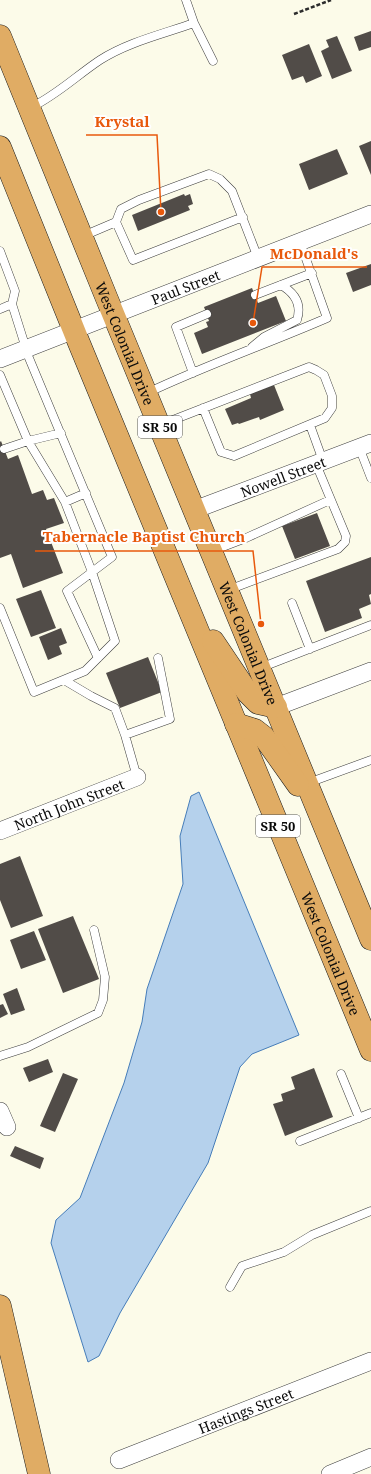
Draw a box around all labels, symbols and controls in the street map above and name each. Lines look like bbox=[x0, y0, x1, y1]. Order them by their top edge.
callout: Krystal bbox=[86, 108, 157, 135]
text: Krystal bbox=[94, 111, 150, 131]
callout: McDonald's bbox=[262, 240, 367, 267]
text: McDonald's bbox=[270, 243, 358, 263]
street label: Paul Street bbox=[148, 265, 223, 309]
street label: West Colonial Drive bbox=[92, 279, 159, 408]
road number: SR 50 bbox=[138, 416, 182, 438]
street label: Nowell Street bbox=[238, 452, 328, 501]
callout: Tabernacle Baptist Church bbox=[35, 524, 253, 551]
text: Tabernacle Baptist Church bbox=[43, 526, 245, 546]
street label: West Colonial Drive bbox=[215, 578, 283, 707]
street label: North John Street bbox=[11, 774, 127, 834]
road number: SR 50 bbox=[256, 815, 300, 837]
street label: West Colonial Drive bbox=[297, 889, 365, 1018]
street label: Hastings Street bbox=[195, 1383, 296, 1437]

